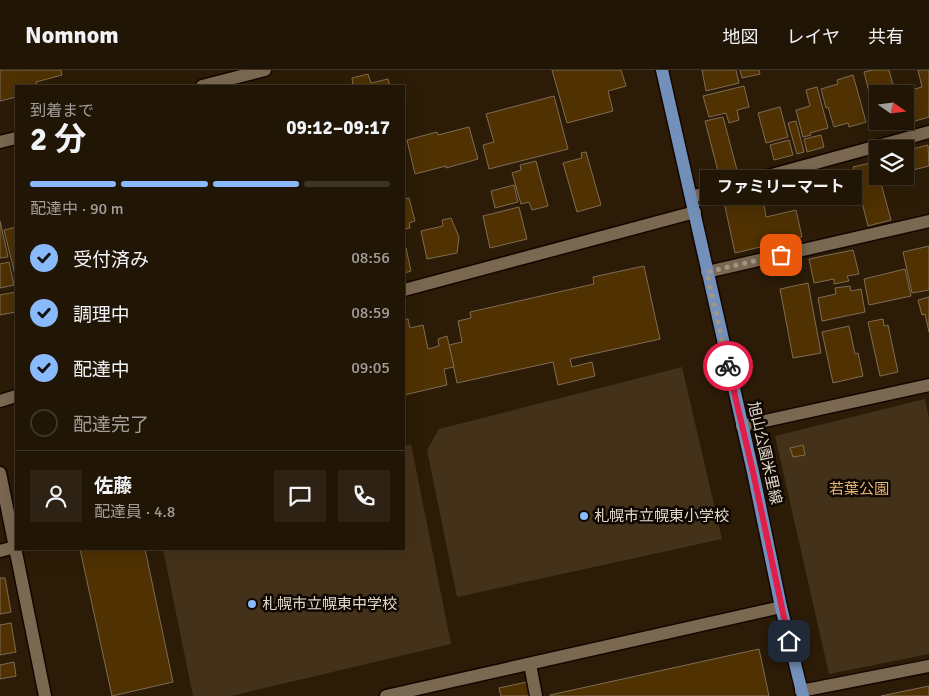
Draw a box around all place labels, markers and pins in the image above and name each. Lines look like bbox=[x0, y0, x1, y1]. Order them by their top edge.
callout: ファミリーマート bbox=[700, 170, 862, 205]
pin bbox=[760, 234, 802, 276]
place label: 札幌市立幌東小学校 bbox=[594, 507, 729, 525]
marker: 札幌市立幌東小学校 bbox=[578, 510, 590, 522]
place label: 札幌市立幌東中学校 bbox=[262, 595, 397, 613]
marker: 札幌市立幌東中学校 bbox=[246, 598, 258, 610]
pin bbox=[768, 620, 810, 662]

